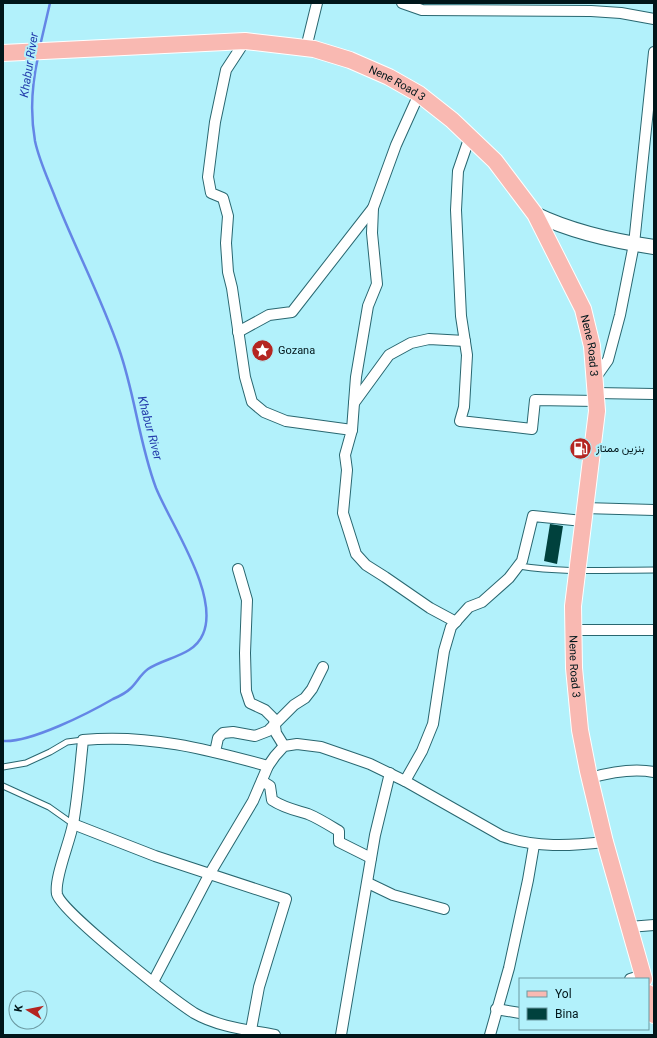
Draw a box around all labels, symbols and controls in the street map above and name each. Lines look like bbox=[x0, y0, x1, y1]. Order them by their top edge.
water label: Khabur River bbox=[17, 30, 41, 98]
street label: Nene Road 3 bbox=[367, 63, 428, 104]
street label: Nene Road 3 bbox=[578, 313, 600, 377]
place icon: Gozana bbox=[249, 337, 275, 363]
place label: Gozana bbox=[278, 344, 315, 357]
water label: Khabur River bbox=[135, 395, 166, 462]
fuel station icon: بنزين ممتاز bbox=[568, 435, 594, 461]
place label: بنزين ممتاز bbox=[595, 442, 645, 455]
street label: Nene Road 3 bbox=[566, 635, 583, 698]
legend bbox=[519, 978, 649, 1030]
text: Yol bbox=[555, 987, 572, 1001]
north arrow bbox=[8, 990, 48, 1030]
text: K bbox=[12, 1003, 26, 1013]
text: Bina bbox=[555, 1007, 579, 1021]

